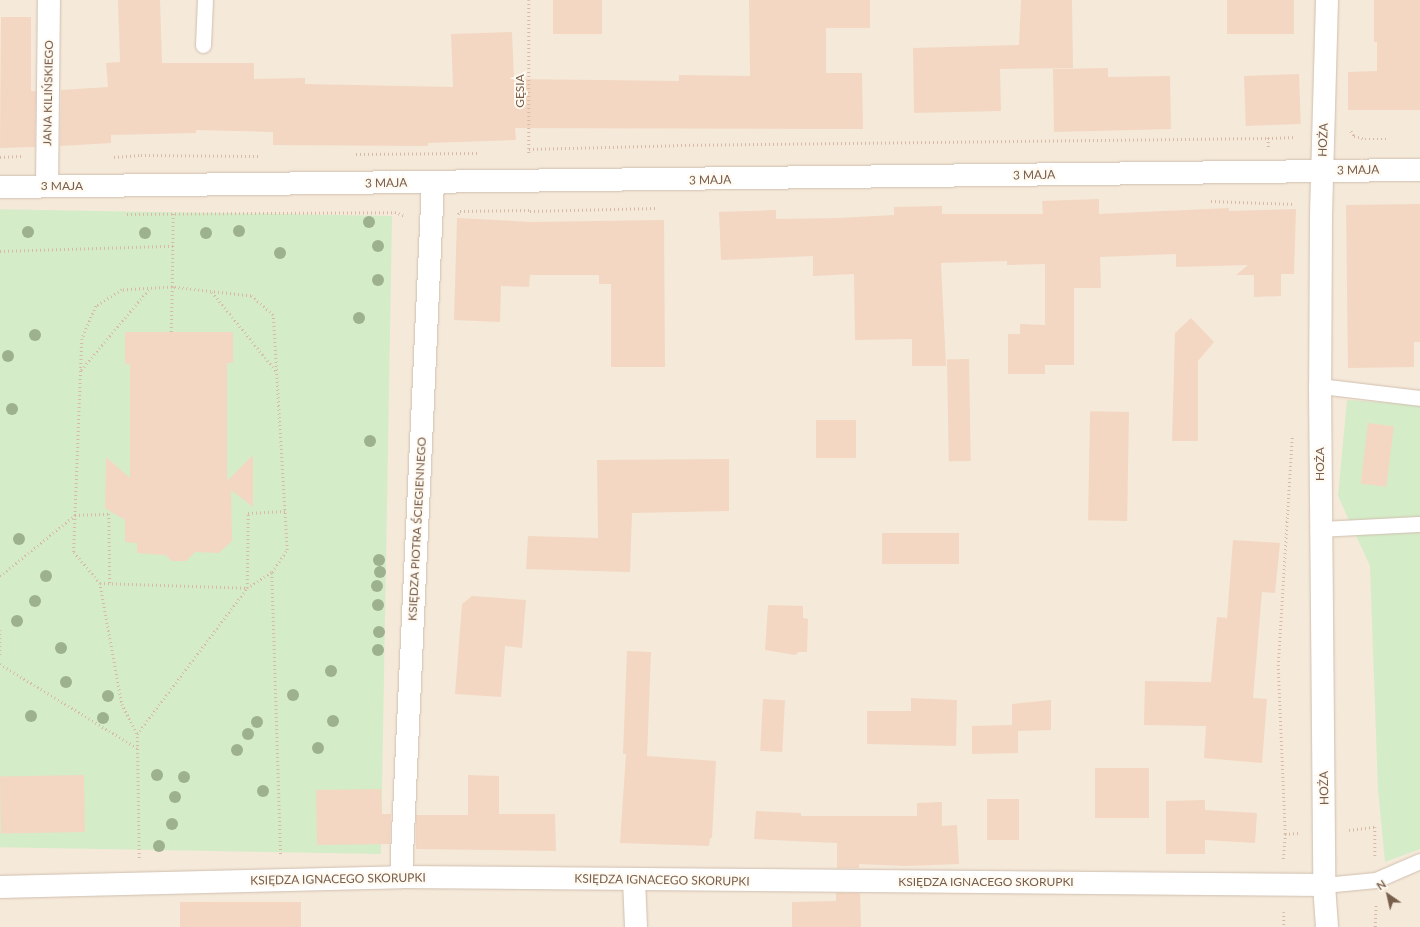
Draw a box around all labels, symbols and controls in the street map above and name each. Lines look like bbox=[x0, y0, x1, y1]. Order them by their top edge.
street label: JANA KILIŃSKIEGO bbox=[40, 40, 56, 146]
street label: GĘSIA bbox=[513, 74, 527, 108]
street label: HOŻA bbox=[1315, 123, 1331, 157]
street label: 3 MAJA bbox=[1337, 162, 1379, 178]
street label: 3 MAJA bbox=[1013, 167, 1055, 183]
street label: 3 MAJA bbox=[689, 172, 731, 188]
street label: 3 MAJA bbox=[365, 175, 407, 191]
street label: 3 MAJA bbox=[41, 179, 83, 193]
street label: KSIĘDZA PIOTRA ŚCIEGIENNEGO bbox=[405, 436, 429, 622]
street label: HOŻA bbox=[1313, 447, 1327, 481]
street label: HOŻA bbox=[1317, 771, 1331, 805]
street label: KSIĘDZA IGNACEGO SKORUPKI bbox=[250, 870, 426, 888]
street label: KSIĘDZA IGNACEGO SKORUPKI bbox=[574, 871, 750, 889]
street label: KSIĘDZA IGNACEGO SKORUPKI bbox=[898, 875, 1074, 889]
north arrow bbox=[1368, 875, 1408, 915]
text: N bbox=[1374, 877, 1388, 892]

